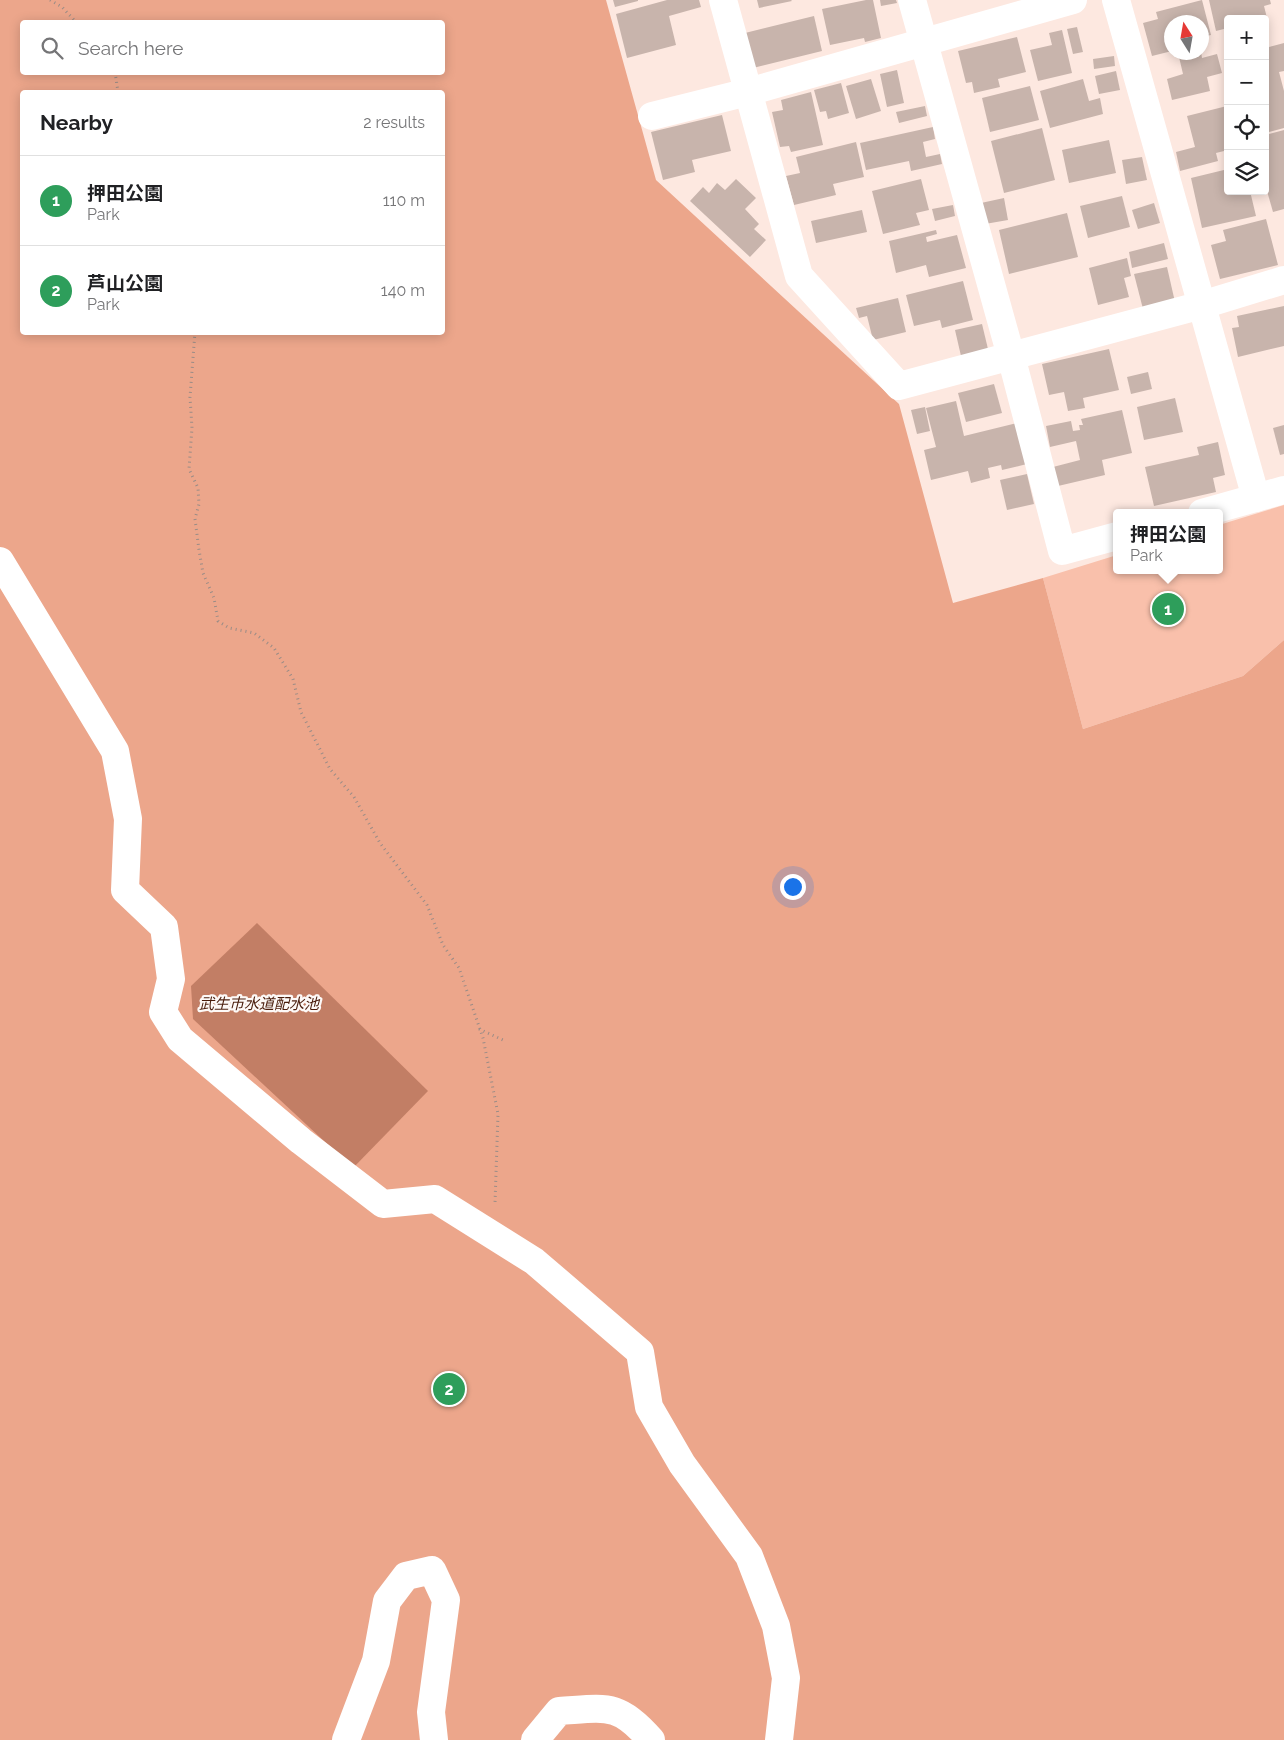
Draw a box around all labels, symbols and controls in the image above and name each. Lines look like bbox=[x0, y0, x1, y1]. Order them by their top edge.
north arrow bbox=[1164, 15, 1209, 60]
map controls bbox=[1224, 15, 1269, 195]
button: + bbox=[1224, 15, 1269, 60]
search box bbox=[20, 20, 445, 75]
icon: search bbox=[38, 34, 66, 62]
text: Search here bbox=[78, 37, 184, 59]
button: − bbox=[1224, 60, 1269, 105]
button: locate bbox=[1224, 105, 1269, 150]
text: Nearby bbox=[40, 110, 113, 135]
text: 2 results bbox=[363, 113, 425, 132]
button: layers bbox=[1224, 150, 1269, 195]
text: 押田公園 bbox=[87, 182, 163, 204]
text: 1 bbox=[52, 191, 60, 210]
text: 110 m bbox=[383, 191, 425, 210]
text: Park bbox=[87, 205, 120, 224]
text: 芦山公園 bbox=[87, 272, 163, 294]
text: 2 bbox=[51, 281, 61, 300]
text: 140 m bbox=[381, 281, 425, 300]
text: Park bbox=[87, 295, 120, 314]
popup bbox=[1113, 509, 1223, 574]
text: 押田公園 bbox=[1130, 523, 1206, 545]
text: Park bbox=[1130, 546, 1163, 565]
pin: 1 bbox=[1152, 590, 1184, 628]
your location bbox=[780, 874, 806, 900]
water label: 武生市水道配水池 bbox=[199, 995, 321, 1013]
pin: 2 bbox=[433, 1370, 465, 1408]

